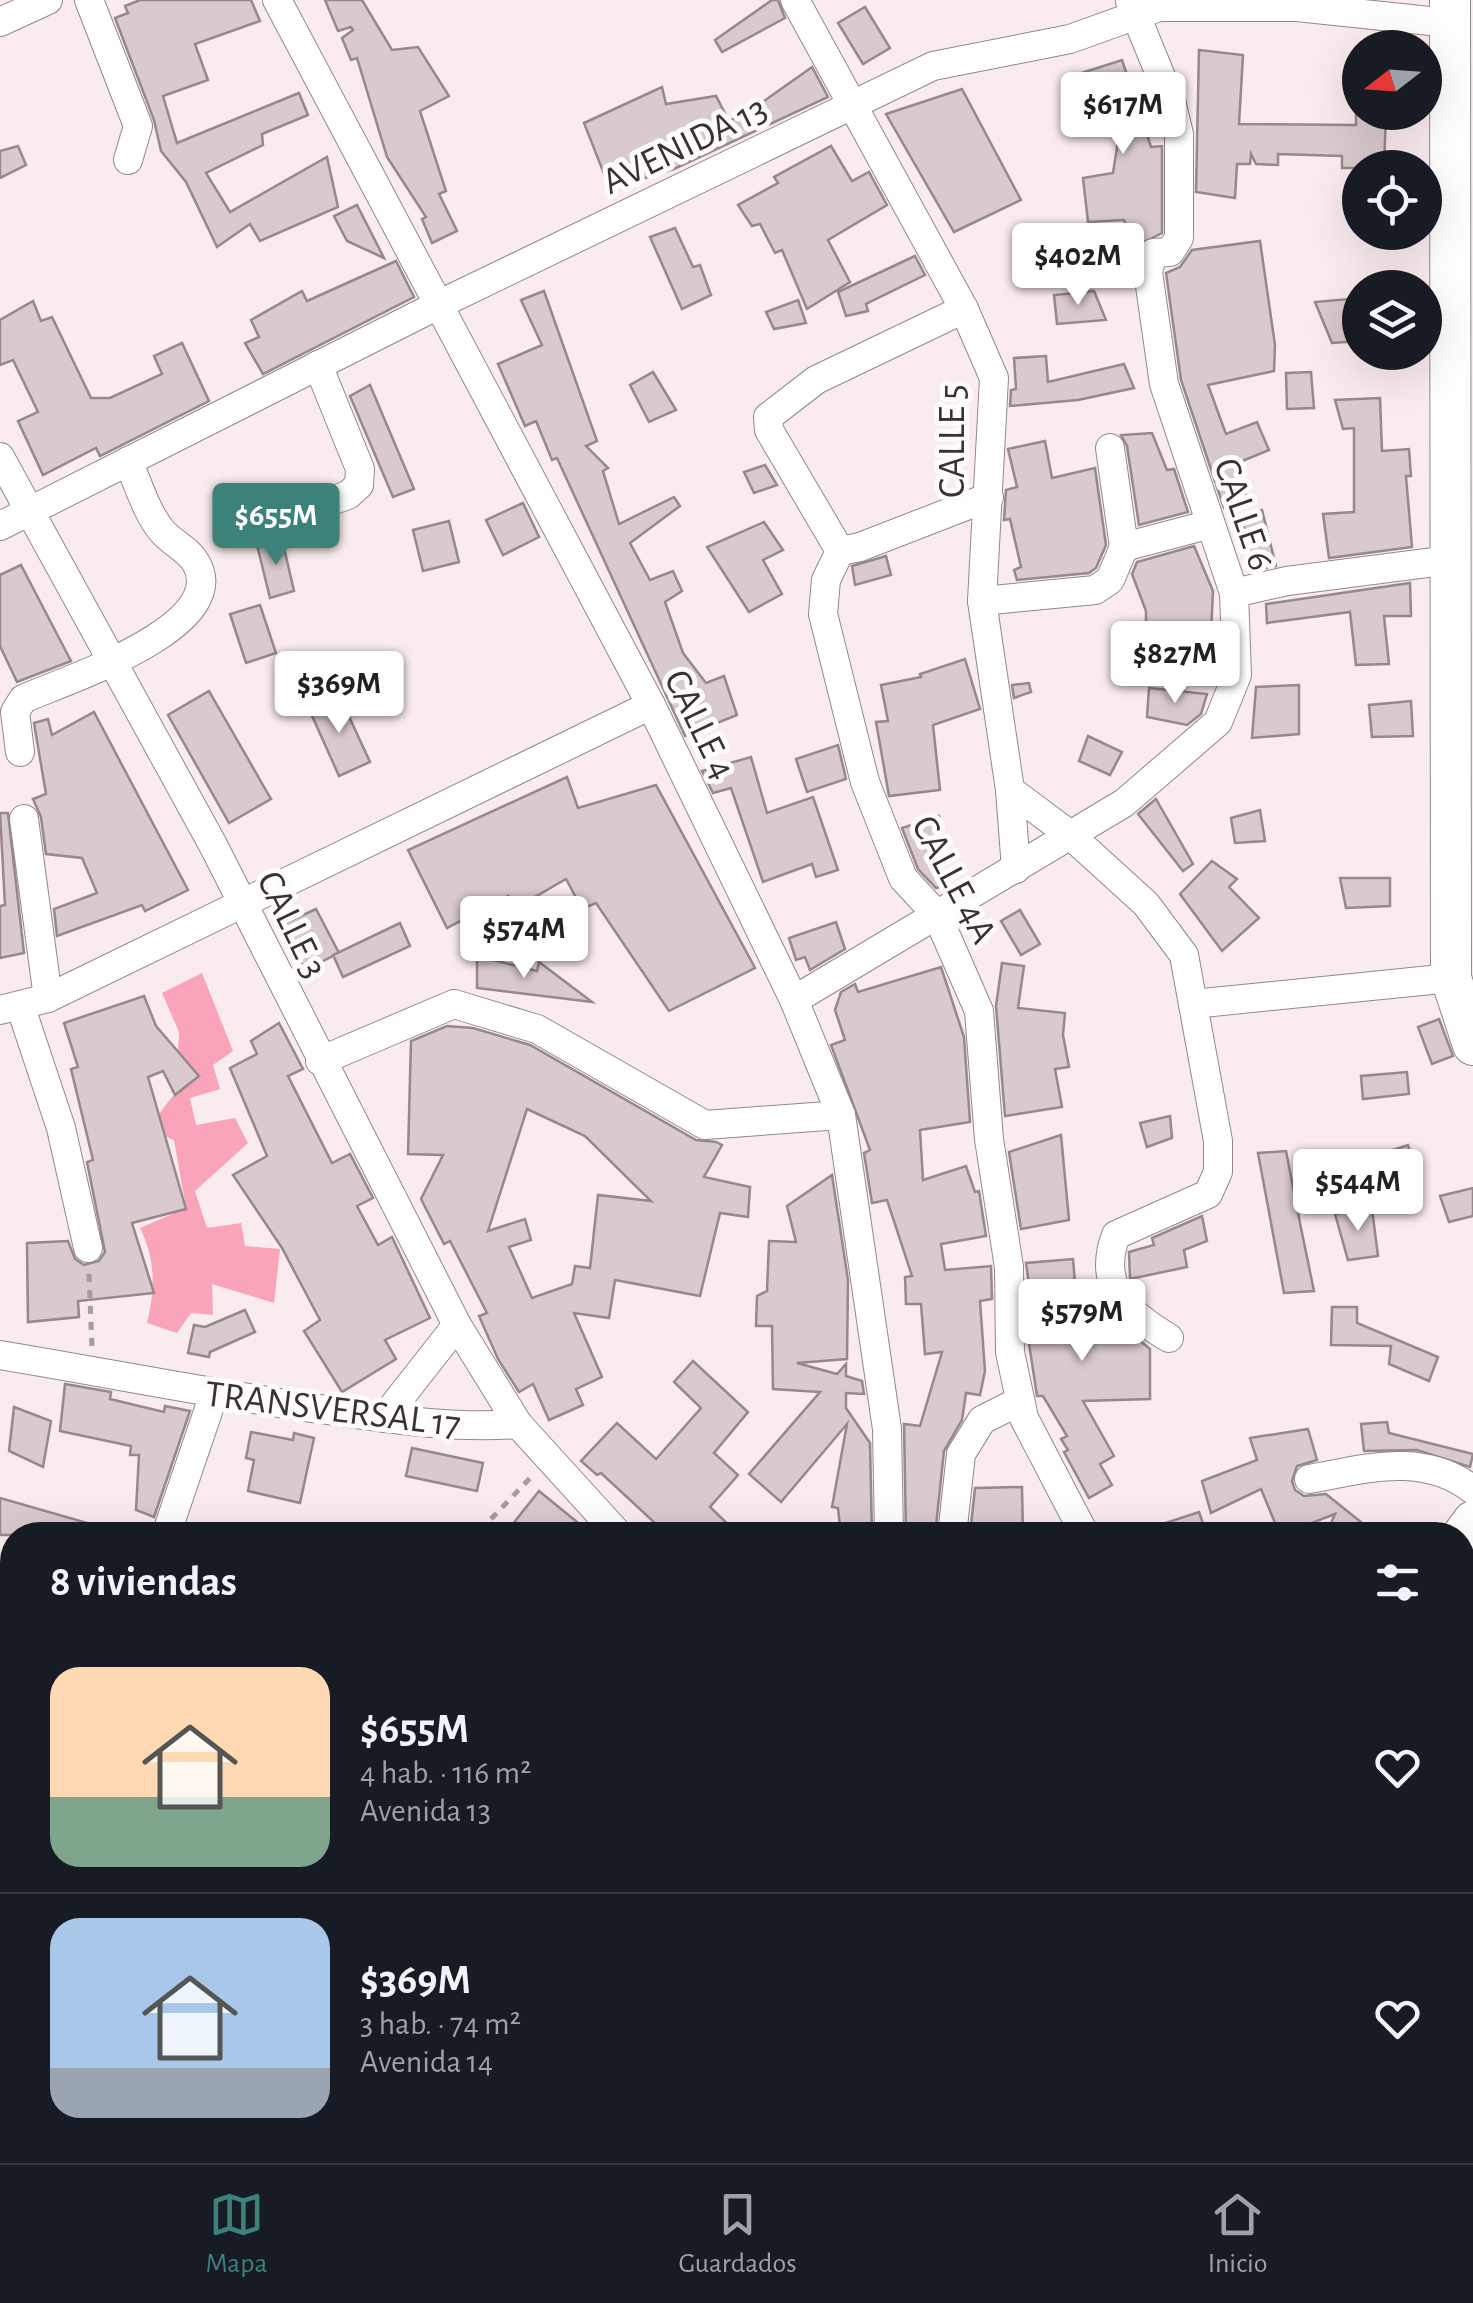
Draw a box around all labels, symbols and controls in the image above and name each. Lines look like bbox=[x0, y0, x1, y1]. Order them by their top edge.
north arrow bbox=[1342, 30, 1442, 130]
map controls bbox=[1342, 30, 1442, 370]
pin: $617M bbox=[1053, 72, 1193, 157]
text: $617M bbox=[1083, 88, 1163, 120]
street label: AVENIDA 13 bbox=[597, 90, 773, 202]
button: locate bbox=[1342, 150, 1442, 250]
pin: $402M bbox=[1008, 223, 1148, 308]
text: $402M bbox=[1034, 239, 1122, 271]
button: layers bbox=[1342, 270, 1442, 370]
street label: CALLE 5 bbox=[934, 384, 972, 498]
street label: CALLE 6 bbox=[1206, 454, 1280, 576]
pin: $655M bbox=[206, 483, 346, 568]
text: $655M bbox=[234, 499, 318, 531]
pin: $827M bbox=[1105, 621, 1245, 706]
text: $827M bbox=[1133, 637, 1217, 669]
pin: $369M bbox=[269, 651, 409, 736]
street label: CALLE 4 bbox=[657, 664, 742, 785]
text: $369M bbox=[297, 667, 381, 699]
street label: CALLE 4A bbox=[904, 810, 1002, 950]
street label: CALLE 3 bbox=[249, 865, 333, 984]
pin: $574M bbox=[454, 896, 594, 981]
text: $574M bbox=[482, 912, 566, 944]
pin: $544M bbox=[1288, 1149, 1428, 1234]
text: $544M bbox=[1315, 1165, 1401, 1197]
pin: $579M bbox=[1012, 1279, 1152, 1364]
text: $579M bbox=[1040, 1295, 1124, 1327]
street label: TRANSVERSAL 17 bbox=[203, 1375, 463, 1445]
icon: filters bbox=[1370, 1555, 1425, 1610]
text: 8 viviendas bbox=[50, 1561, 237, 1603]
icon: home bbox=[130, 1707, 250, 1827]
text: $655M bbox=[360, 1708, 469, 1750]
icon: heart bbox=[1370, 1740, 1425, 1795]
text: 4 hab. · 116 m² bbox=[360, 1757, 531, 1789]
text: Avenida 13 bbox=[360, 1795, 491, 1827]
icon: home bbox=[130, 1958, 250, 2078]
text: $369M bbox=[360, 1959, 471, 2001]
icon: heart bbox=[1370, 1991, 1425, 2046]
text: 3 hab. · 74 m² bbox=[360, 2008, 521, 2040]
text: Avenida 14 bbox=[360, 2046, 493, 2078]
tab: Mapa bbox=[206, 2187, 267, 2281]
tab: Guardados bbox=[678, 2187, 797, 2281]
tab: Inicio bbox=[1208, 2187, 1267, 2281]

